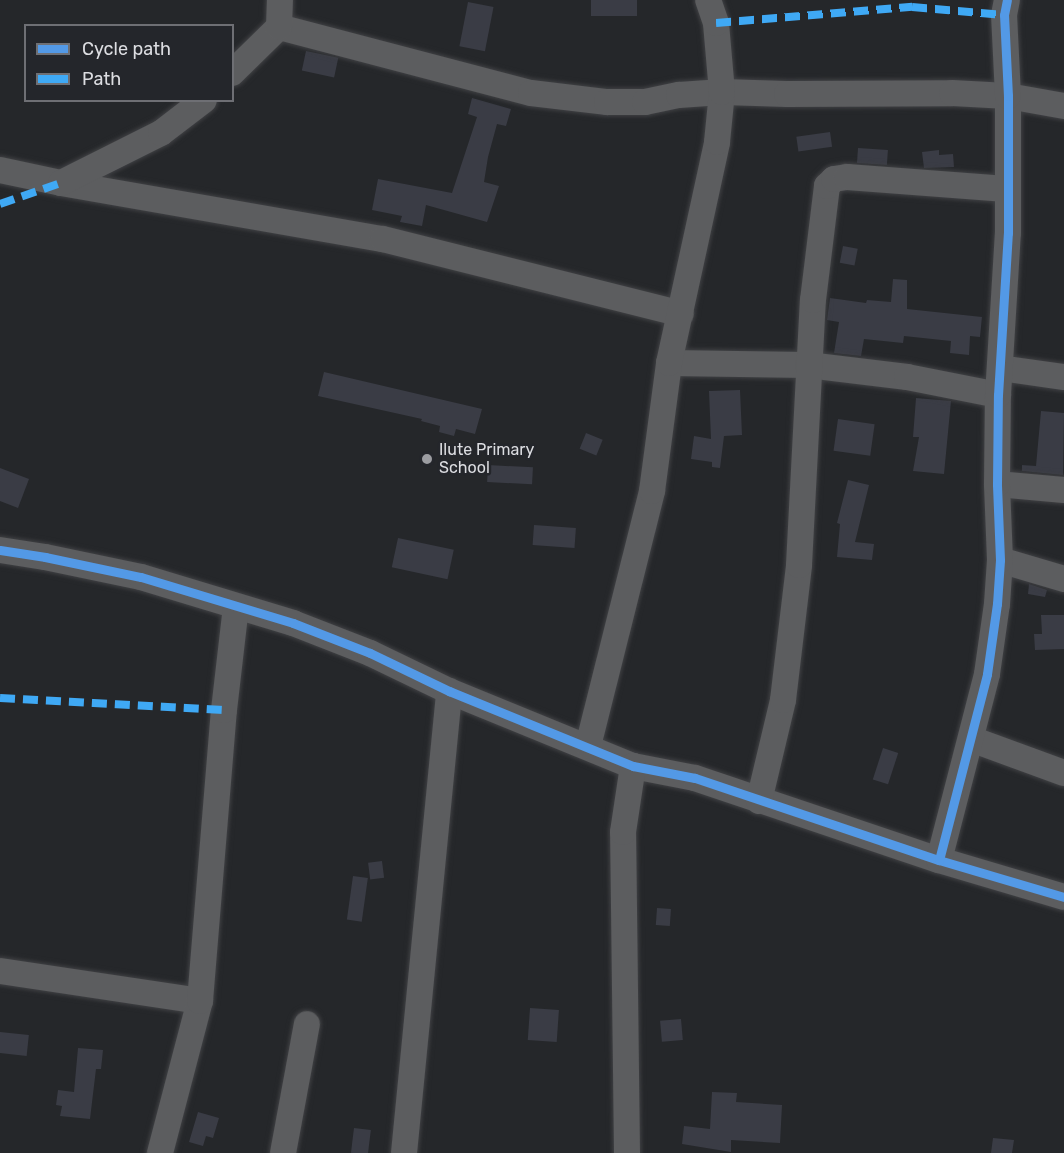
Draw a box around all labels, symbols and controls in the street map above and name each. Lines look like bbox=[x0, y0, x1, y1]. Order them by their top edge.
legend bbox=[24, 24, 234, 102]
text: Cycle path bbox=[82, 38, 171, 60]
text: Path bbox=[82, 68, 121, 90]
place label: Ilute Primary School bbox=[439, 440, 534, 478]
marker: Ilute Primary School bbox=[420, 452, 434, 466]

